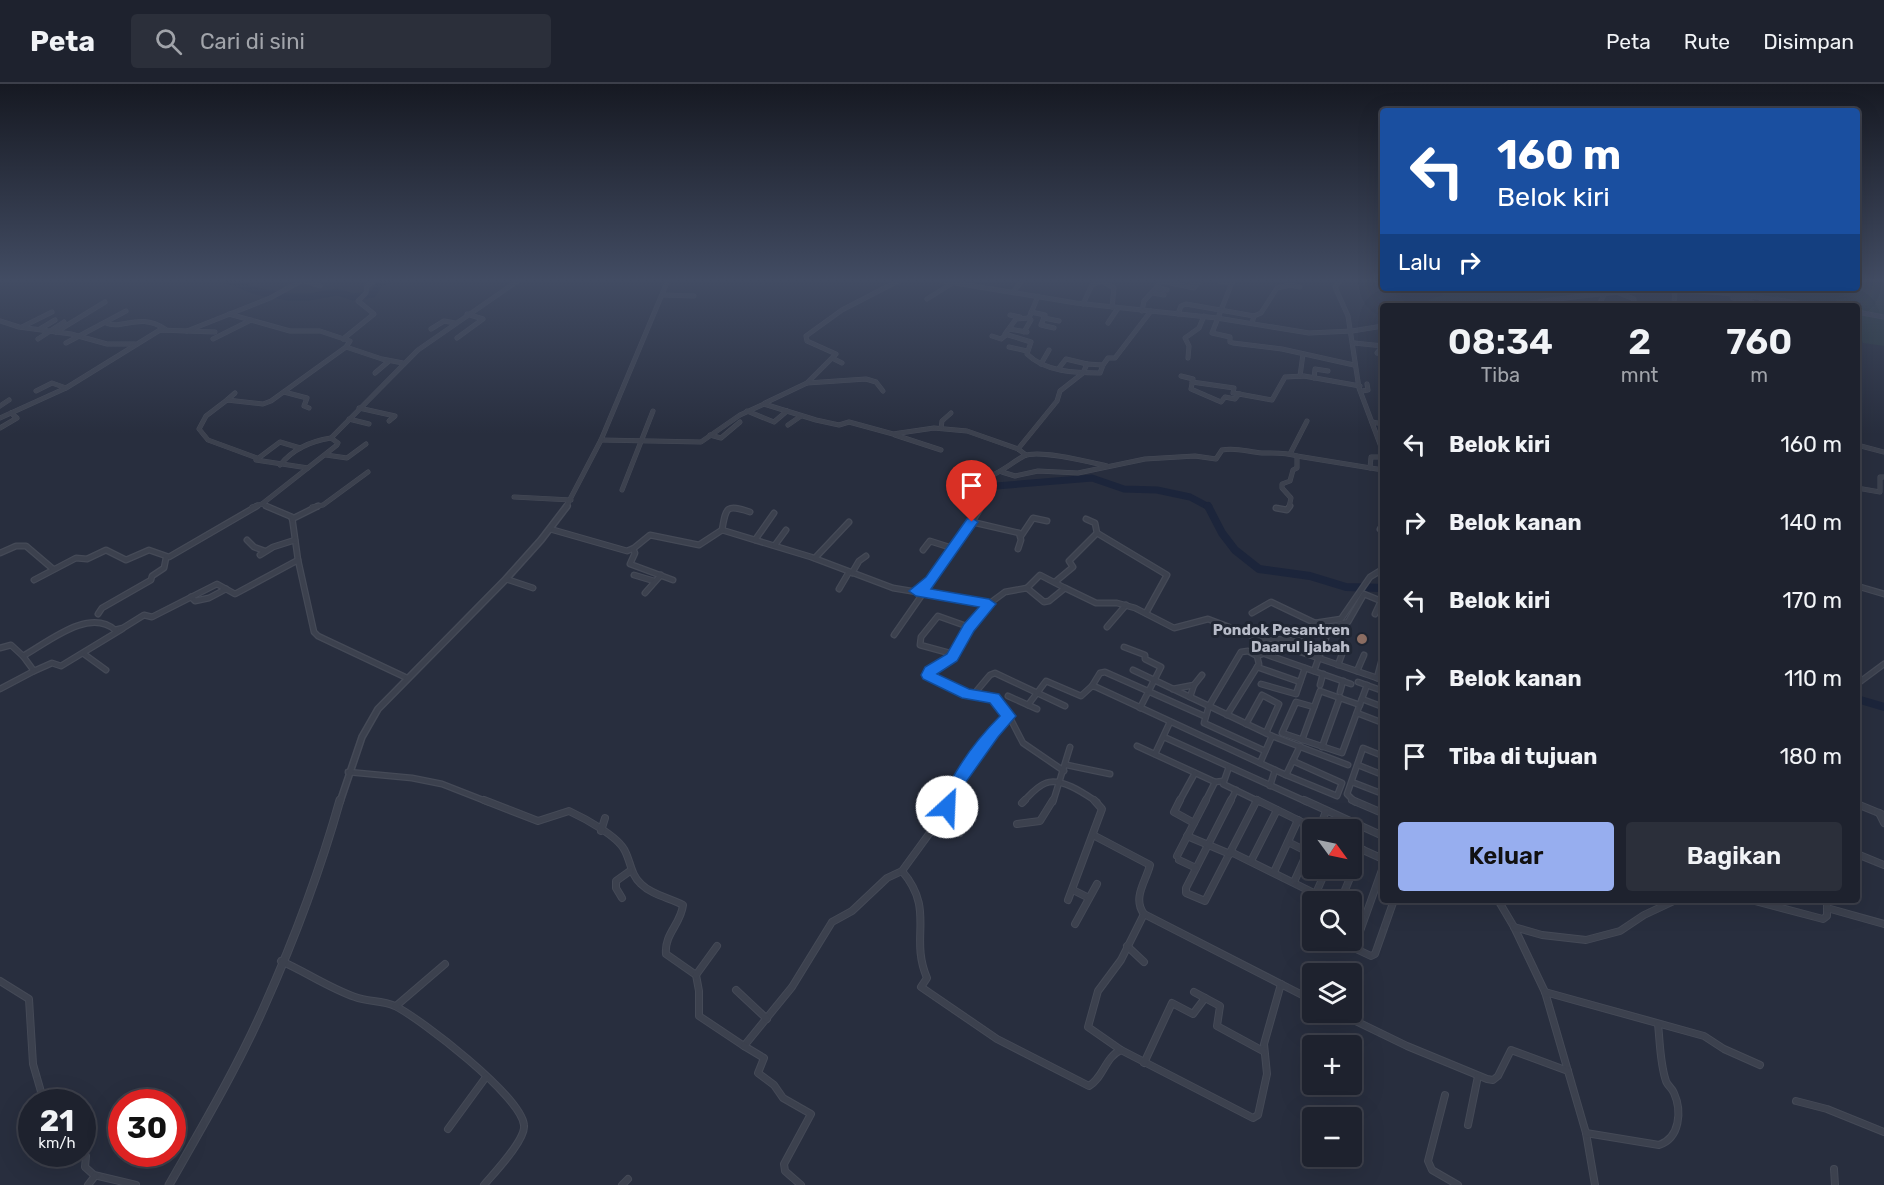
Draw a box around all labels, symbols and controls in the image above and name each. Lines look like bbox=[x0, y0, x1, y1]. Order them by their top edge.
search box bbox=[131, 14, 551, 68]
text: Peta bbox=[30, 25, 95, 58]
icon: search bbox=[152, 25, 185, 58]
text: Cari di sini bbox=[200, 28, 305, 55]
text: Peta bbox=[1606, 29, 1651, 54]
text: Rute bbox=[1684, 29, 1730, 54]
text: Disimpan bbox=[1763, 29, 1854, 54]
text: 160 m bbox=[1497, 130, 1621, 180]
icon: left bbox=[1398, 132, 1476, 210]
text: Belok kiri bbox=[1497, 181, 1610, 213]
icon: right bbox=[1453, 246, 1486, 279]
text: Lalu bbox=[1398, 249, 1441, 276]
text: 08:34 bbox=[1448, 320, 1553, 363]
text: 2 bbox=[1628, 320, 1651, 363]
text: 760 bbox=[1726, 320, 1792, 363]
text: Tiba bbox=[1481, 363, 1520, 387]
text: mnt bbox=[1621, 363, 1658, 387]
text: m bbox=[1750, 363, 1768, 387]
icon: left bbox=[1398, 428, 1431, 461]
text: Belok kiri bbox=[1449, 431, 1550, 458]
text: 160 m bbox=[1780, 431, 1842, 458]
pin bbox=[946, 460, 997, 522]
icon: arrive bbox=[955, 469, 988, 502]
icon: right bbox=[1398, 506, 1431, 539]
text: Belok kanan bbox=[1449, 509, 1582, 536]
text: 140 m bbox=[1780, 509, 1842, 536]
icon: left bbox=[1398, 584, 1431, 617]
text: Belok kiri bbox=[1449, 587, 1550, 614]
text: 170 m bbox=[1782, 587, 1842, 614]
place label: Pondok Pesantren Daarul Ijabah bbox=[1213, 621, 1350, 656]
marker: Pondok Pesantren Daarul Ijabah bbox=[1355, 632, 1369, 646]
icon: right bbox=[1398, 662, 1431, 695]
text: Belok kanan bbox=[1449, 665, 1582, 692]
text: 110 m bbox=[1784, 665, 1842, 692]
icon: arrive bbox=[1398, 740, 1431, 773]
text: Tiba di tujuan bbox=[1449, 743, 1597, 770]
text: 180 m bbox=[1780, 743, 1842, 770]
position arrow bbox=[915, 775, 979, 839]
north arrow bbox=[1302, 819, 1362, 879]
map controls bbox=[1302, 819, 1362, 1167]
button: Keluar bbox=[1398, 822, 1614, 891]
button: Bagikan bbox=[1626, 822, 1842, 891]
button: search bbox=[1302, 891, 1362, 951]
button: layers bbox=[1302, 963, 1362, 1023]
button: + bbox=[1302, 1035, 1362, 1095]
speed limit sign: 30 bbox=[108, 1089, 186, 1167]
text: 21 bbox=[40, 1103, 74, 1139]
button: − bbox=[1302, 1107, 1362, 1167]
text: km/h bbox=[38, 1134, 76, 1152]

